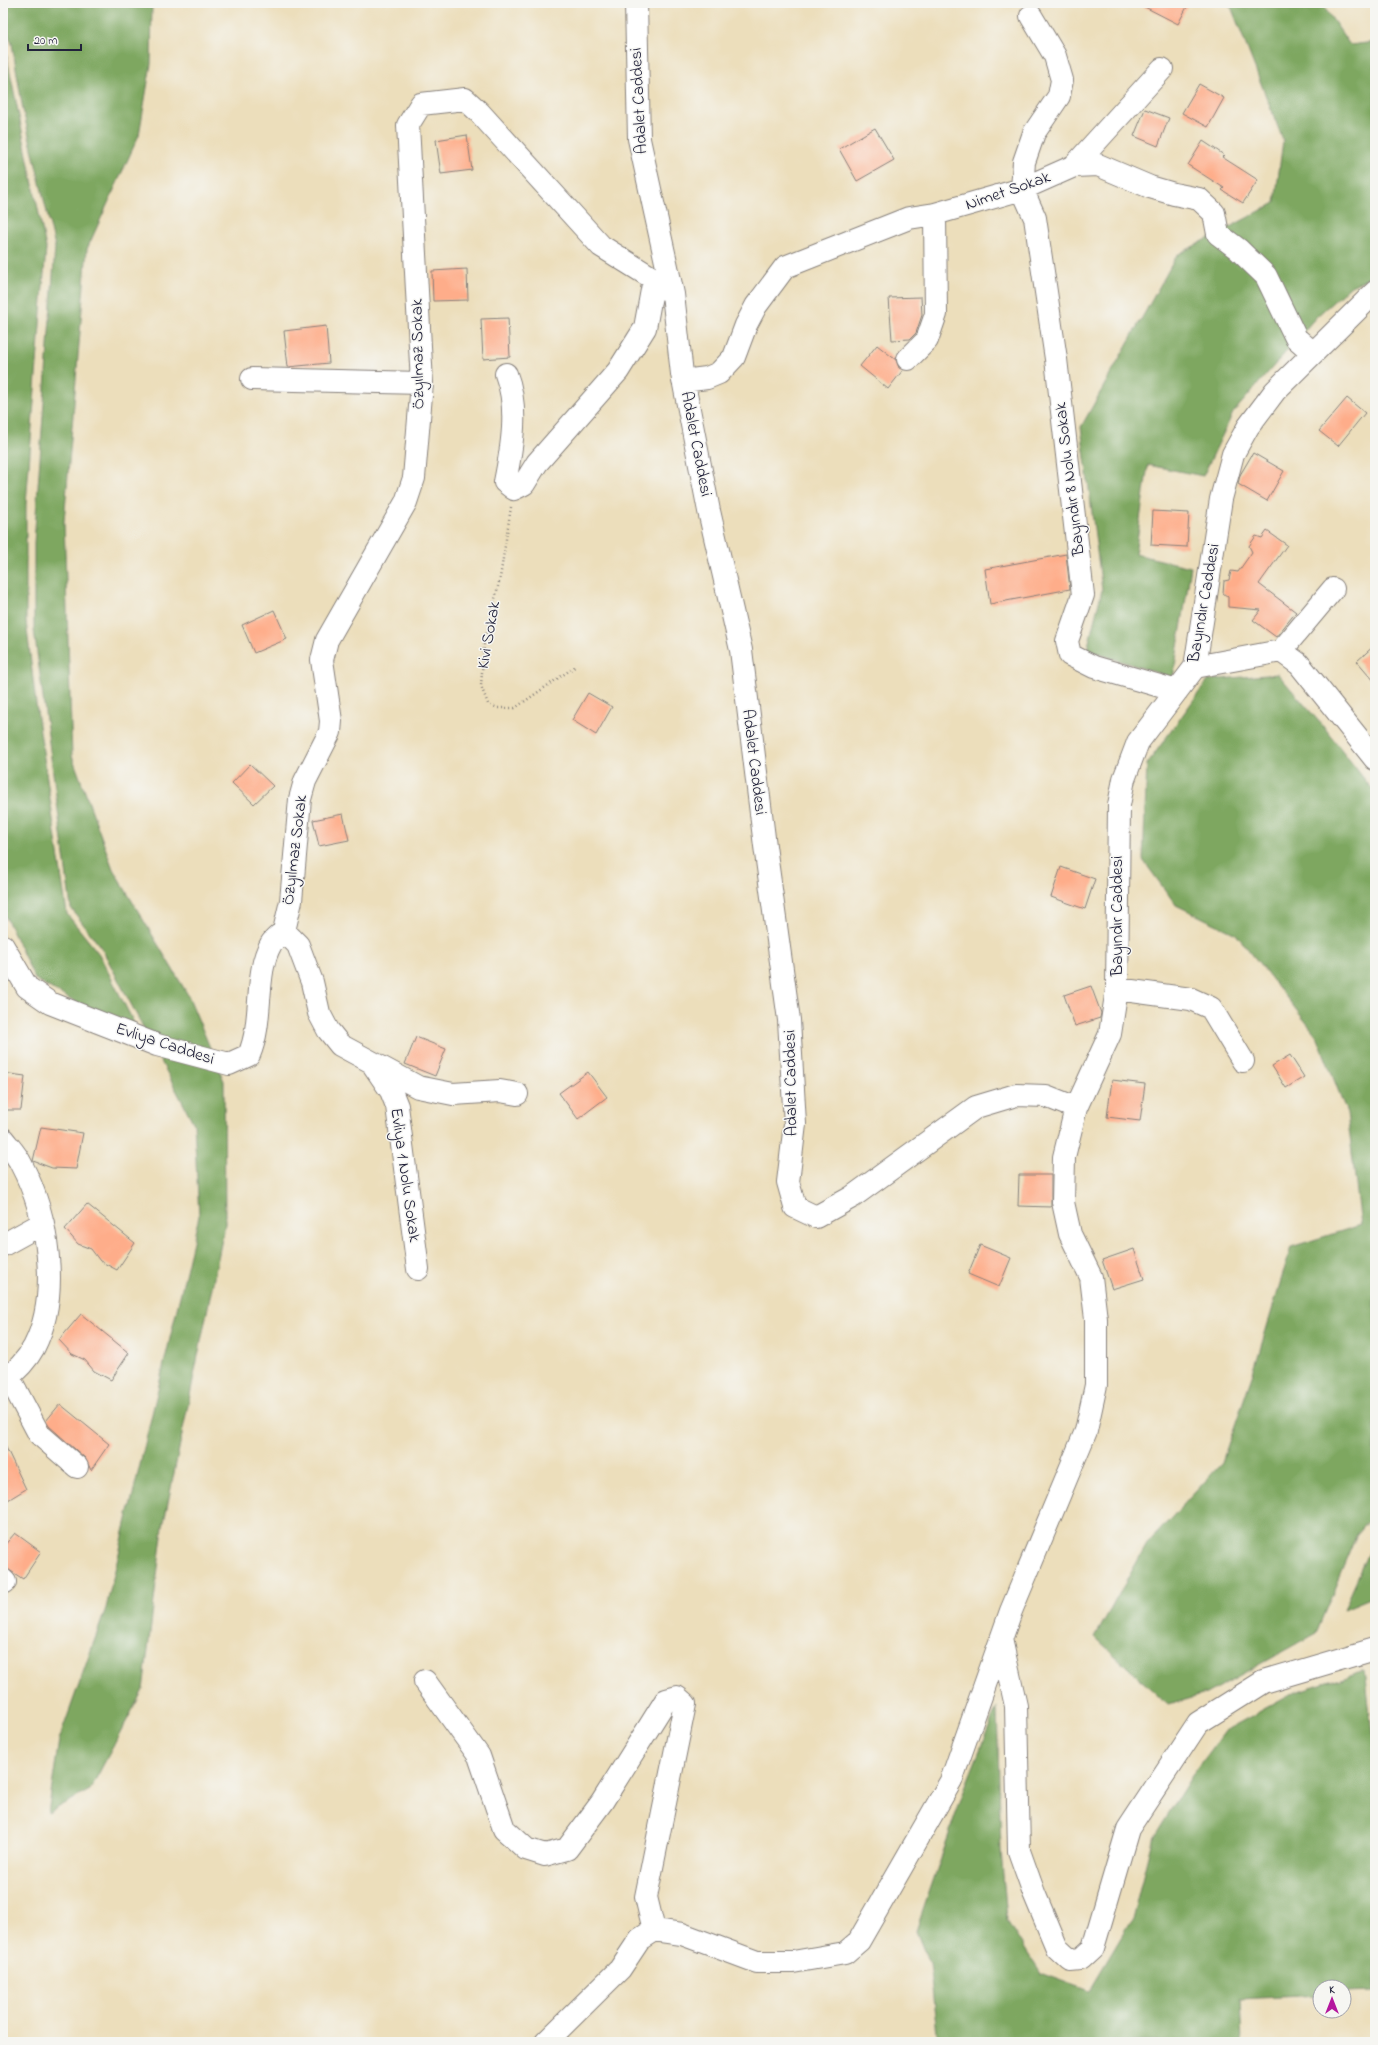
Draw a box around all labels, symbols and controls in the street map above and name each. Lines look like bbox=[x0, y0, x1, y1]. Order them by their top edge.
scale bar bbox=[28, 26, 81, 52]
text: 20 m bbox=[34, 32, 57, 50]
street label: Adalet Caddesi bbox=[624, 47, 654, 155]
street label: Nimet Sokak bbox=[962, 165, 1054, 217]
street label: Özyılmaz Sokak bbox=[405, 298, 432, 410]
street label: Adalet Caddesi bbox=[674, 389, 718, 499]
street label: Bayındır 8 Nolu Sokak bbox=[1048, 400, 1093, 558]
street label: Bayındır Caddesi bbox=[1181, 541, 1228, 666]
street label: Kivi Sokak bbox=[471, 599, 507, 671]
street label: Adalet Caddesi bbox=[735, 708, 773, 816]
street label: Özyılmaz Sokak bbox=[276, 793, 315, 907]
street label: Bayındır Caddesi bbox=[1105, 856, 1131, 977]
street label: Evliya Caddesi bbox=[112, 1016, 218, 1073]
street label: Adalet Caddesi bbox=[778, 1029, 804, 1137]
street label: Evliya 1 Nolu Sokak bbox=[382, 1106, 427, 1244]
north arrow bbox=[1312, 1979, 1352, 2019]
text: K bbox=[1329, 1982, 1335, 1998]

